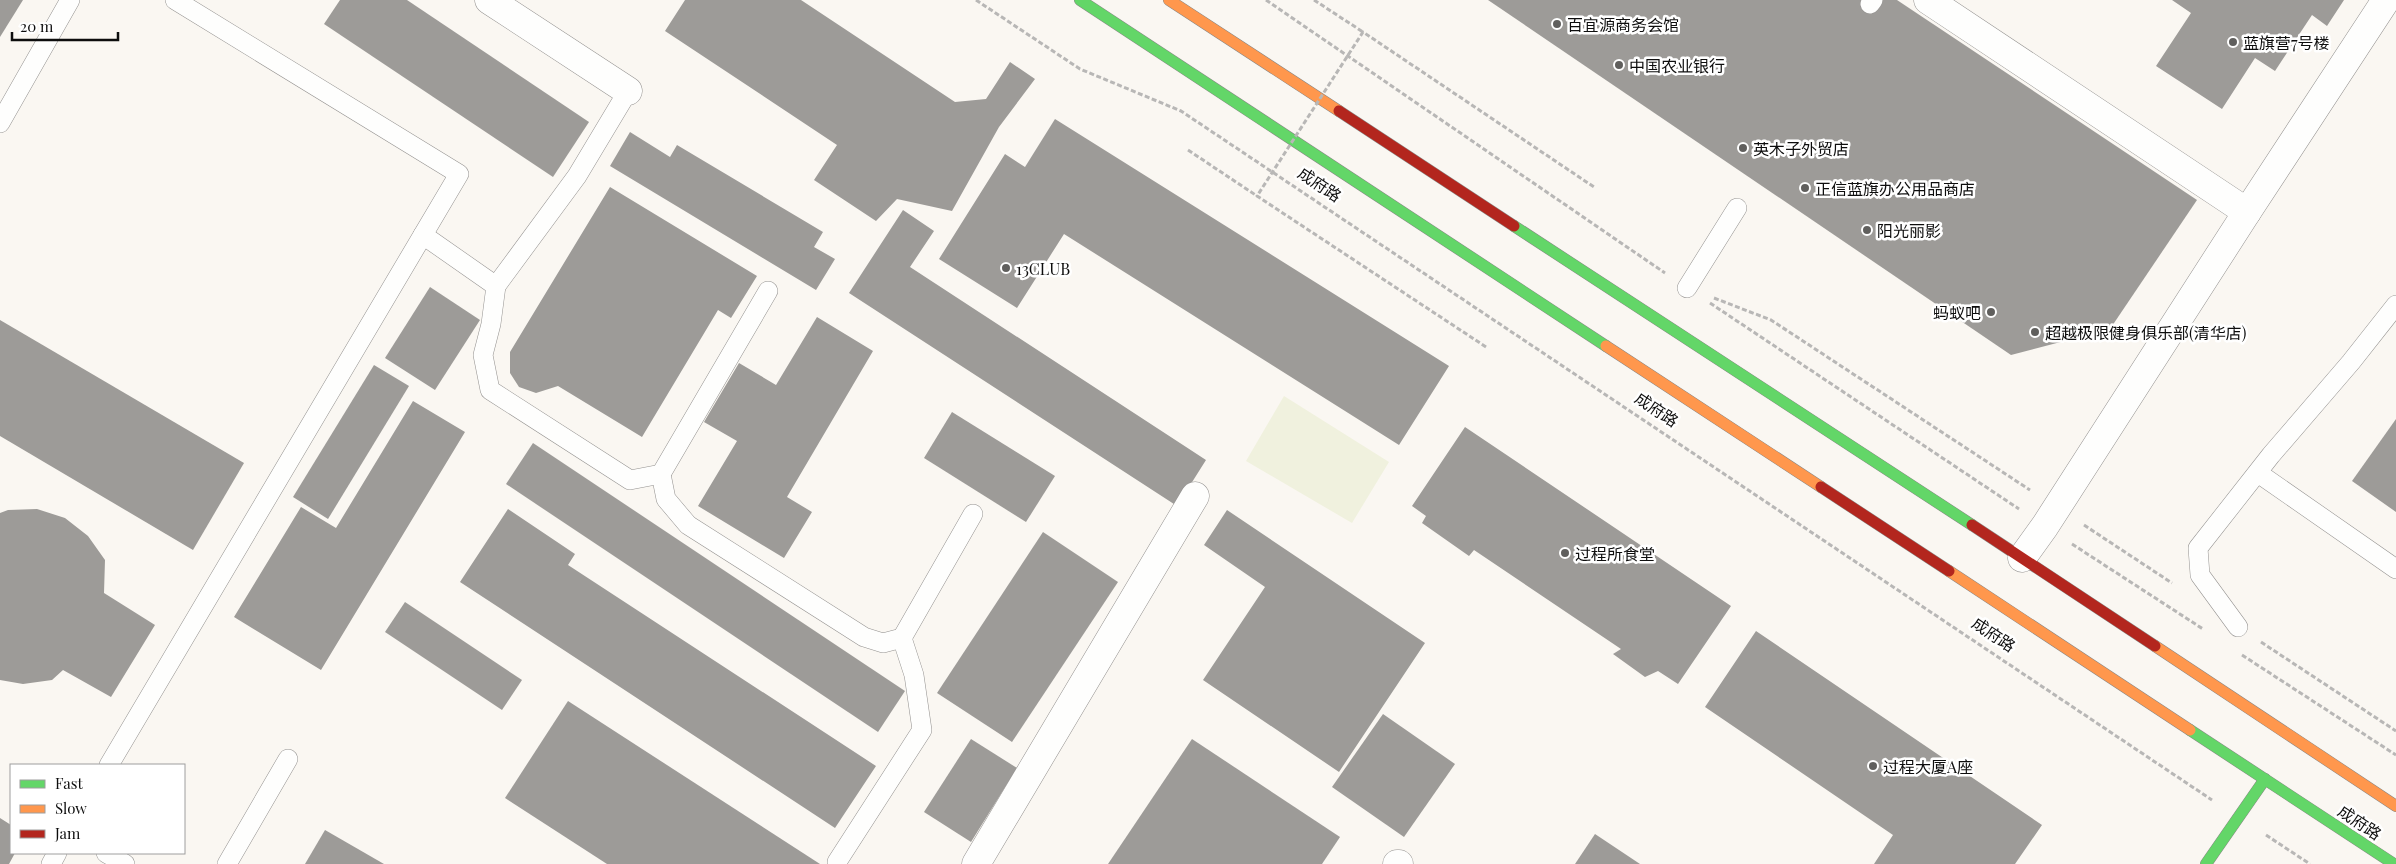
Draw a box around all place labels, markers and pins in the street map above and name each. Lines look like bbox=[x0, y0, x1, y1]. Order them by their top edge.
place label: 百宜源商务会馆 bbox=[1567, 14, 1679, 35]
marker: 百宜源商务会馆 bbox=[1551, 18, 1563, 30]
place label: 蓝旗营7号楼 bbox=[2243, 32, 2330, 53]
marker: 蓝旗营7号楼 bbox=[2227, 36, 2239, 48]
place label: 中国农业银行 bbox=[1629, 55, 1725, 76]
marker: 中国农业银行 bbox=[1613, 59, 1625, 71]
place label: 英木子外贸店 bbox=[1753, 138, 1849, 159]
marker: 英木子外贸店 bbox=[1737, 142, 1749, 154]
place label: 正信蓝旗办公用品商店 bbox=[1815, 178, 1975, 199]
marker: 正信蓝旗办公用品商店 bbox=[1799, 182, 1811, 194]
place label: 阳光丽影 bbox=[1877, 220, 1941, 241]
marker: 阳光丽影 bbox=[1861, 224, 1873, 236]
place label: 13CLUB bbox=[1016, 258, 1070, 279]
marker: 13CLUB bbox=[1000, 262, 1012, 274]
place label: 蚂蚁吧 bbox=[1933, 302, 1981, 323]
marker: 蚂蚁吧 bbox=[1985, 306, 1997, 318]
place label: 超越极限健身俱乐部(清华店) bbox=[2045, 322, 2246, 343]
marker: 超越极限健身俱乐部(清华店) bbox=[2029, 326, 2041, 338]
place label: 过程所食堂 bbox=[1575, 543, 1655, 564]
marker: 过程所食堂 bbox=[1559, 547, 1571, 559]
place label: 过程大厦A座 bbox=[1883, 756, 1973, 777]
marker: 过程大厦A座 bbox=[1867, 760, 1879, 772]

